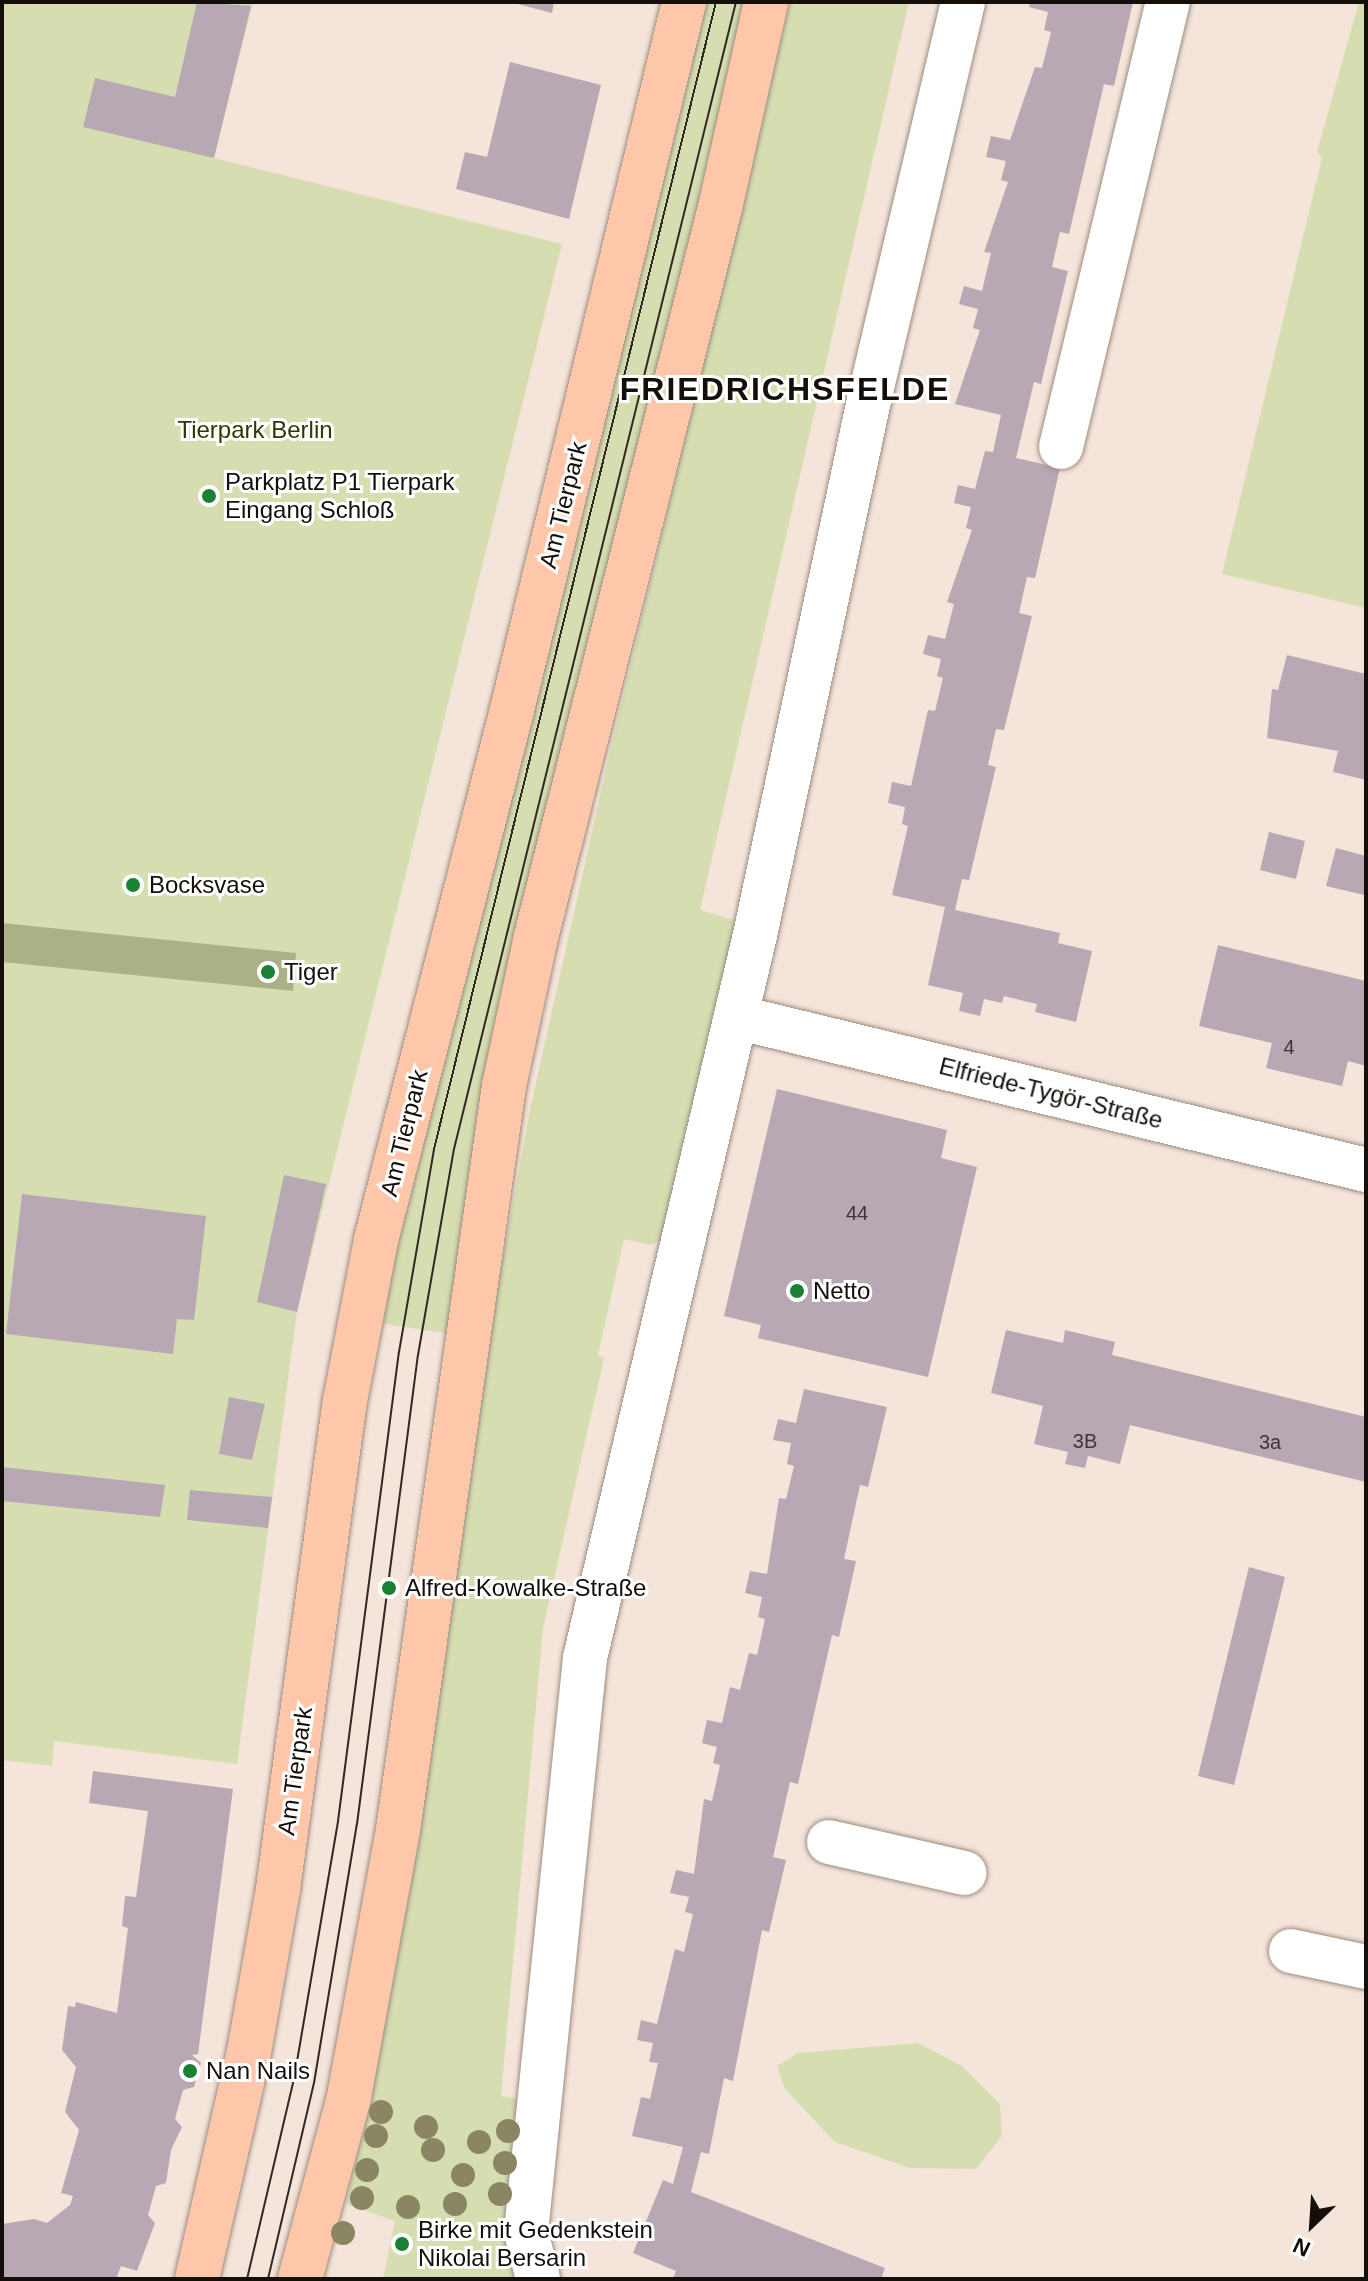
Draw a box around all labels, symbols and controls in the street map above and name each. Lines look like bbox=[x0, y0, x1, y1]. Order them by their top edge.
district label: FRIEDRICHSFELDE bbox=[620, 370, 950, 408]
park label: Tierpark Berlin bbox=[177, 416, 333, 444]
street label: Am Tierpark bbox=[533, 439, 593, 571]
place label: Parkplatz P1 Tierpark Eingang Schloß bbox=[225, 468, 455, 524]
marker: Parkplatz P1 Tierpark Eingang Schloß bbox=[200, 487, 218, 505]
place label: Bocksvase bbox=[149, 871, 265, 899]
marker: Bocksvase bbox=[124, 876, 142, 894]
place label: Tiger bbox=[284, 958, 338, 986]
marker: Tiger bbox=[259, 963, 277, 981]
house number: 4 bbox=[1283, 1035, 1295, 1059]
street label: Elfriede-Tygör-Straße bbox=[936, 1051, 1166, 1135]
street label: Am Tierpark bbox=[374, 1067, 434, 1199]
house number: 44 bbox=[846, 1201, 868, 1225]
place label: Netto bbox=[813, 1277, 870, 1305]
marker: Netto bbox=[788, 1282, 806, 1300]
house number: 3B bbox=[1073, 1429, 1097, 1453]
house number: 3a bbox=[1259, 1430, 1281, 1454]
place label: Alfred-Kowalke-Straße bbox=[405, 1574, 646, 1602]
marker: Alfred-Kowalke-Straße bbox=[380, 1579, 398, 1597]
street label: Am Tierpark bbox=[272, 1705, 318, 1837]
place label: Nan Nails bbox=[206, 2057, 310, 2085]
marker: Nan Nails bbox=[181, 2062, 199, 2080]
north arrow bbox=[1272, 2185, 1352, 2265]
place label: Birke mit Gedenkstein Nikolai Bersarin bbox=[418, 2216, 653, 2272]
text: N bbox=[1289, 2233, 1314, 2262]
marker: Birke mit Gedenkstein Nikolai Bersarin bbox=[393, 2235, 411, 2253]

